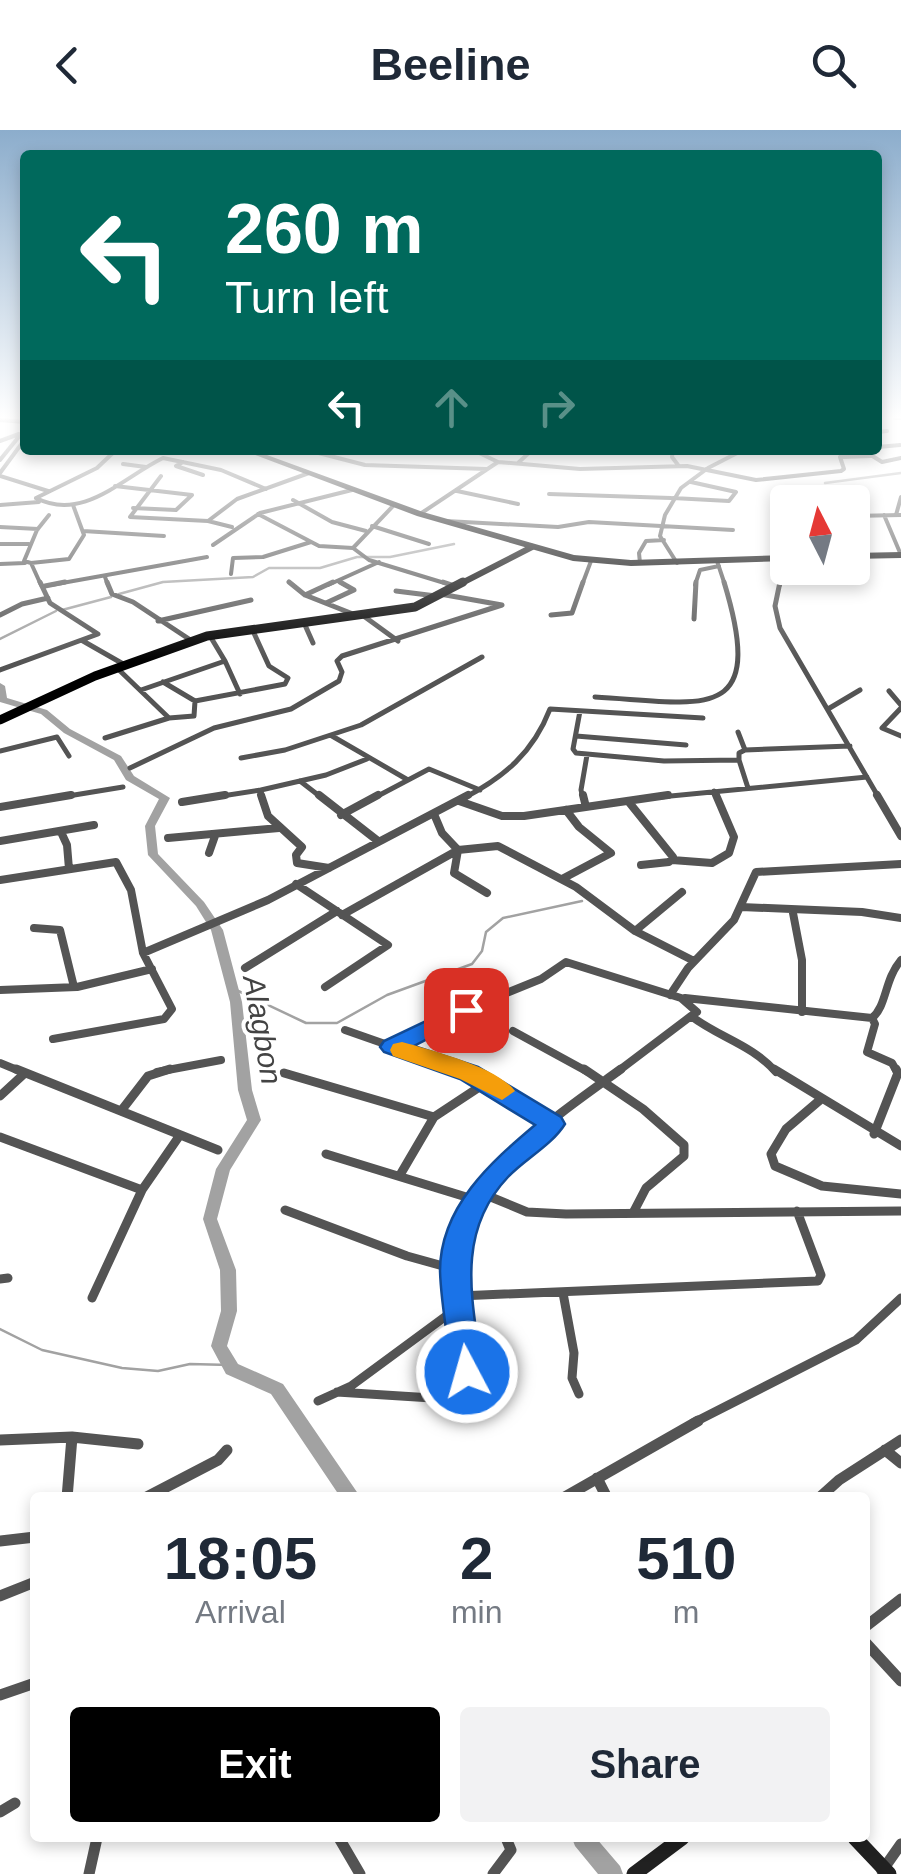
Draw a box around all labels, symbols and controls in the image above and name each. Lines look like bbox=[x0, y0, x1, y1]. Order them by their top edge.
icon: back bbox=[40, 38, 95, 93]
icon: search bbox=[806, 38, 861, 93]
text: Beeline bbox=[370, 39, 531, 90]
icon: left bbox=[60, 190, 190, 320]
text: 260 m bbox=[225, 190, 423, 268]
text: Turn left bbox=[225, 272, 388, 323]
icon: left bbox=[319, 380, 374, 435]
icon: ahead bbox=[424, 380, 479, 435]
icon: right bbox=[529, 380, 584, 435]
north arrow bbox=[770, 485, 870, 585]
map controls bbox=[770, 485, 870, 585]
pin bbox=[424, 968, 509, 1053]
water label: Alagbon bbox=[237, 971, 289, 1087]
icon: arrive bbox=[439, 983, 494, 1038]
position arrow bbox=[415, 1320, 519, 1424]
text: 18:05 bbox=[164, 1525, 317, 1592]
text: 2 bbox=[460, 1525, 493, 1592]
text: 510 bbox=[636, 1525, 736, 1592]
text: Arrival bbox=[195, 1594, 286, 1630]
text: min bbox=[451, 1594, 502, 1630]
text: m bbox=[673, 1594, 700, 1630]
button: Exit bbox=[70, 1707, 440, 1822]
button: Share bbox=[460, 1707, 830, 1822]

